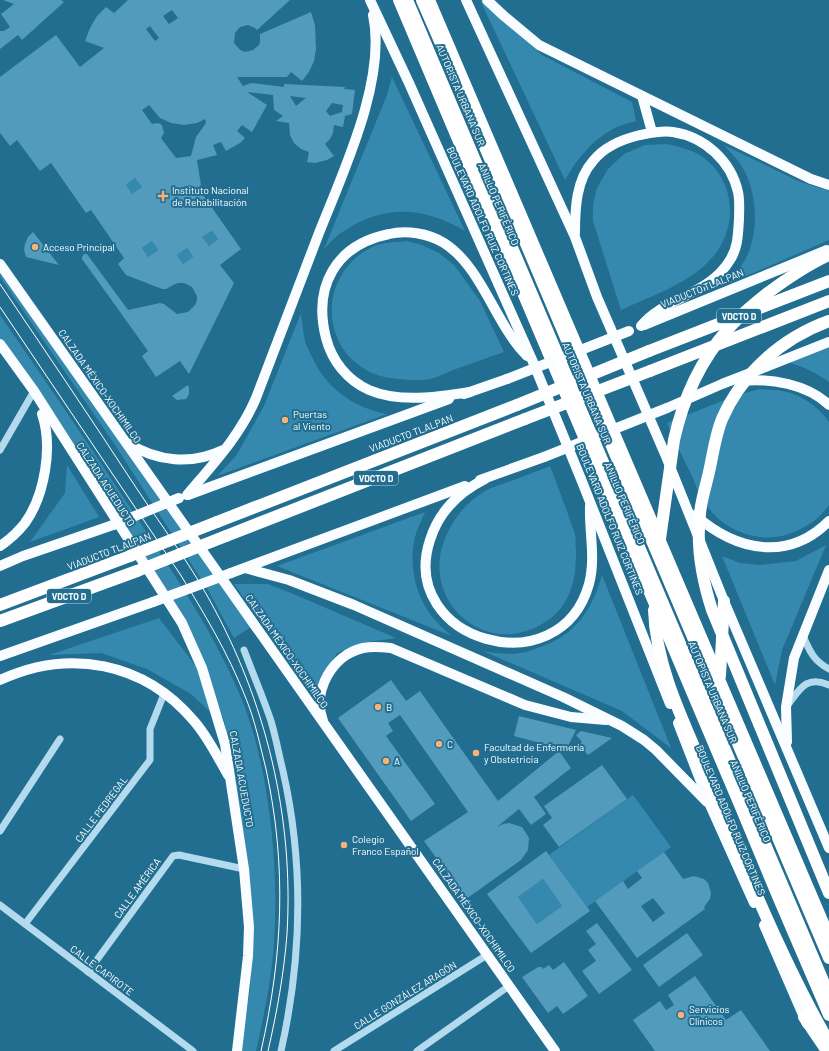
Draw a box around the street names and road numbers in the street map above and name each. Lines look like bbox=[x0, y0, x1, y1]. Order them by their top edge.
street label: AUTOPISTA URBANA SUR bbox=[434, 42, 488, 148]
street label: BOULEVARD ADOLFO RUIZ CORTINES bbox=[445, 145, 521, 298]
street label: ANILLO PERIFÉRICO bbox=[476, 161, 522, 247]
street label: VIADUCTO TLALPAN bbox=[659, 266, 745, 310]
road number: VDCTO D bbox=[717, 309, 761, 323]
street label: CALZADA MÉXICO-XOCHIMILCO bbox=[56, 327, 144, 445]
street label: AUTOPISTA URBANA SUR bbox=[560, 340, 614, 446]
street label: VIADUCTO TLALPAN bbox=[368, 412, 454, 454]
street label: CALZADA ACUEDUCTO bbox=[74, 440, 138, 528]
street label: BOULEVARD ADOLFO RUIZ CORTINES bbox=[574, 442, 646, 596]
street label: ANILLO PERIFÉRICO bbox=[602, 460, 648, 546]
road number: VDCTO D bbox=[354, 471, 398, 485]
street label: VIADUCTO TLALPAN bbox=[66, 530, 152, 572]
road number: VDCTO D bbox=[47, 589, 91, 603]
street label: CALZADA MÉXICO-XOCHIMILCO bbox=[243, 592, 331, 710]
street label: AUTOPISTA URBANA SUR bbox=[686, 639, 740, 745]
street label: CALZADA ACUEDUCTO bbox=[228, 730, 256, 828]
street label: BOULEVARD ADOLFO RUIZ CORTINES bbox=[694, 743, 768, 897]
street label: ANILLO PERIFÉRICO bbox=[728, 758, 774, 844]
street label: CALLE PEDREGAL bbox=[72, 773, 130, 844]
street label: CALLE AMÉRICA bbox=[111, 855, 163, 921]
street label: CALZADA MÉXICO-XOCHIMILCO bbox=[430, 856, 518, 974]
street label: CALLE CAPIROTE bbox=[68, 942, 136, 998]
street label: CALLE GONZÁLEZ ARAGÓN bbox=[351, 958, 459, 1032]

